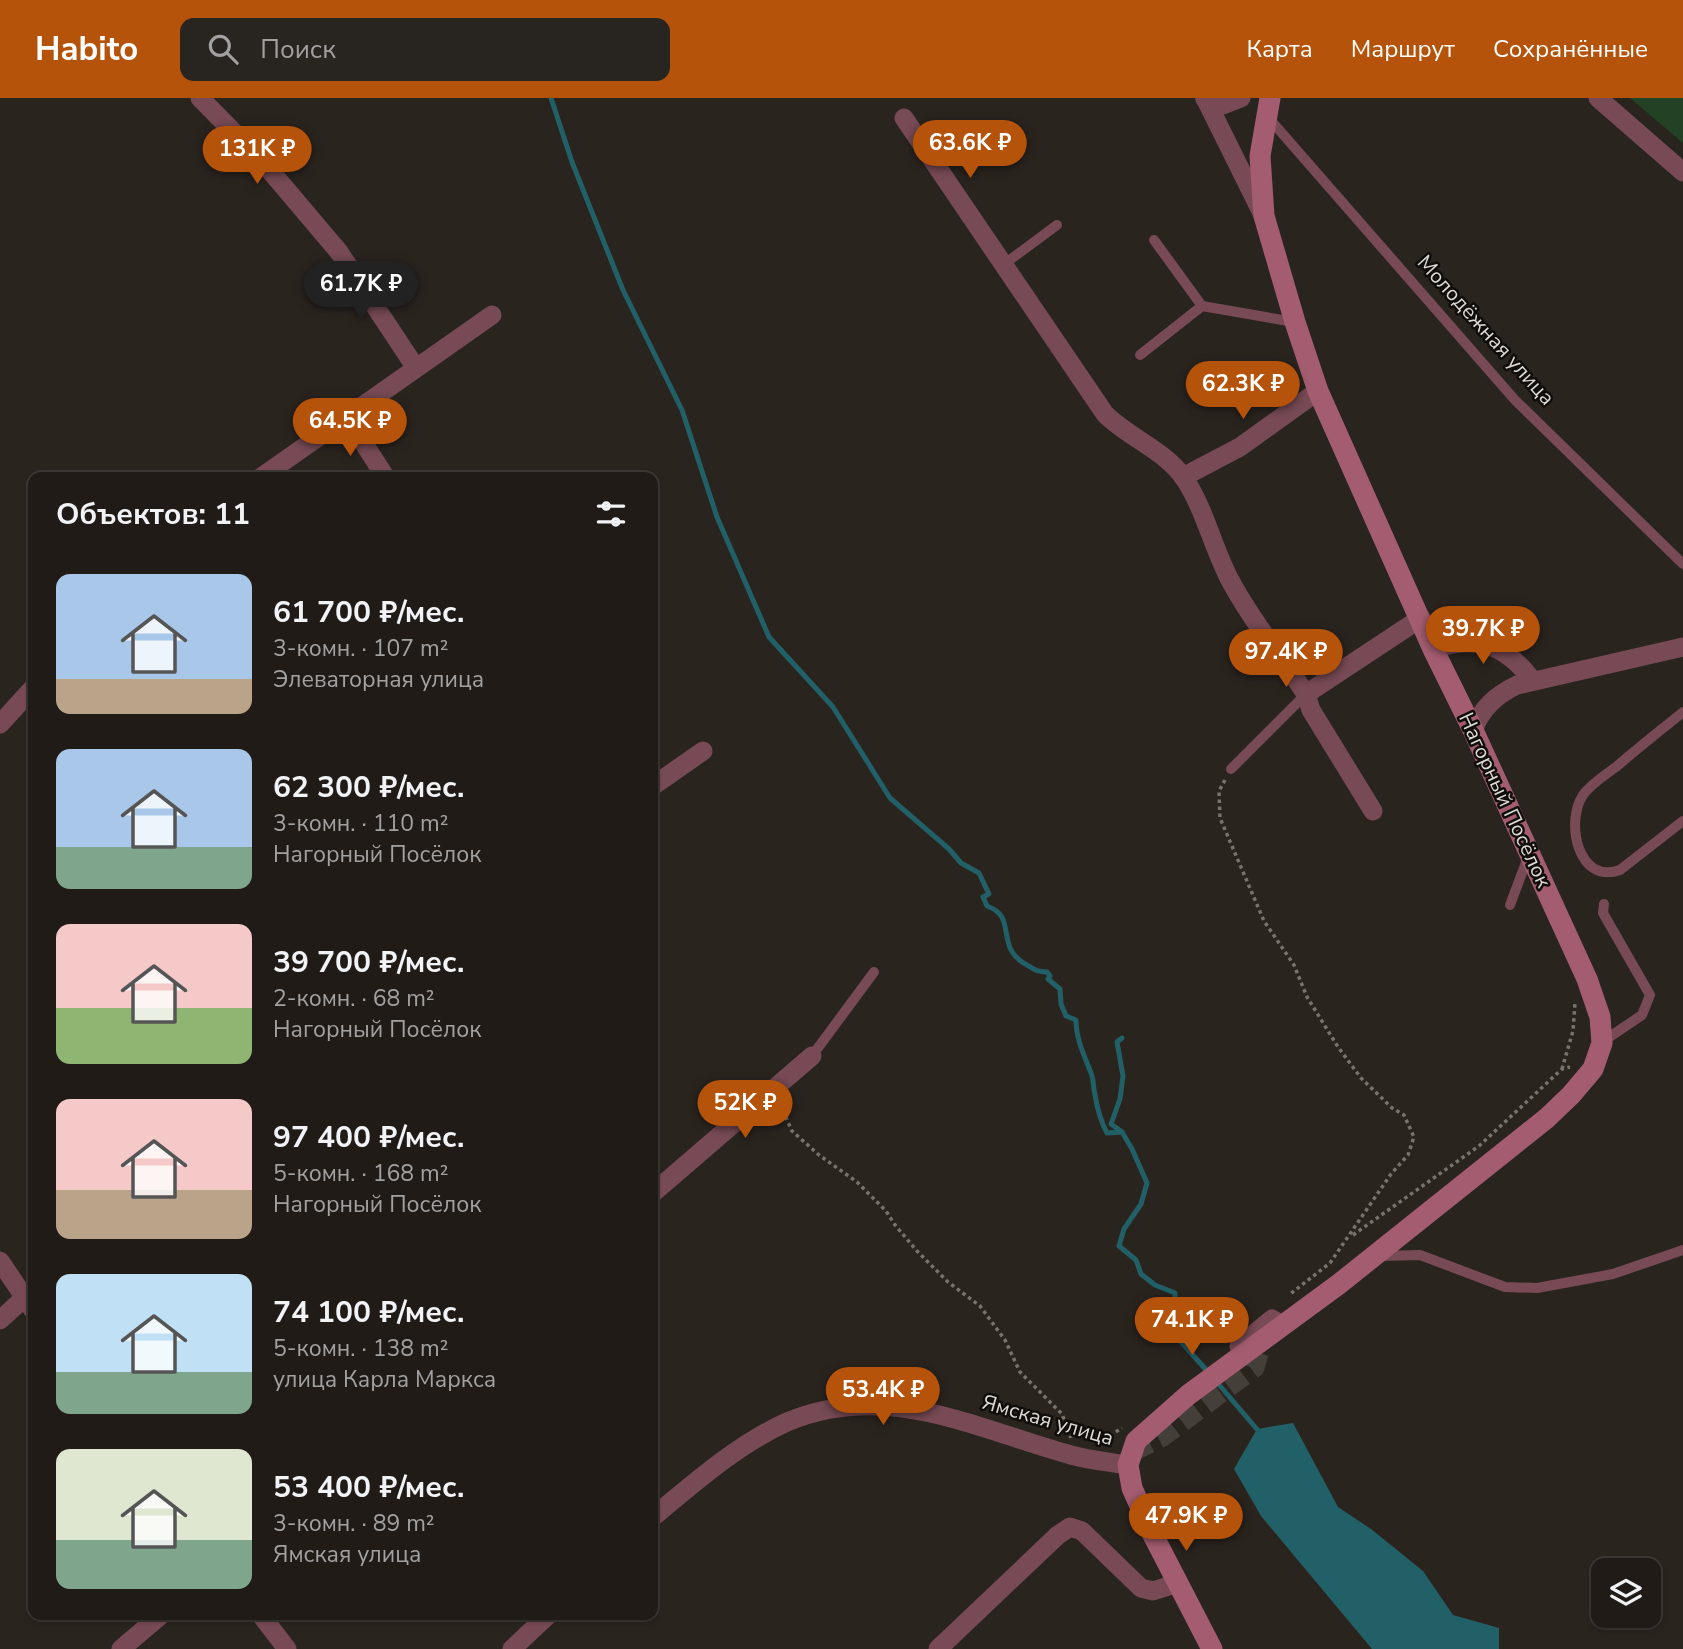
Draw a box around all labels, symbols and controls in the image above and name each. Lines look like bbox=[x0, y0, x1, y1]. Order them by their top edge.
search box bbox=[180, 18, 670, 81]
text: Habito bbox=[35, 27, 138, 72]
icon: search bbox=[204, 30, 242, 68]
text: Поиск bbox=[260, 32, 336, 67]
text: Карта bbox=[1247, 33, 1313, 65]
text: Маршрут bbox=[1351, 33, 1455, 65]
text: Сохранённые bbox=[1493, 33, 1648, 65]
pin: 63.6K ₽ bbox=[905, 120, 1035, 180]
pin: 131K ₽ bbox=[200, 126, 314, 186]
text: 63.6K ₽ bbox=[929, 127, 1011, 158]
text: 131K ₽ bbox=[219, 133, 295, 164]
street label: Молодёжная улица bbox=[1411, 249, 1561, 411]
pin: 61.7K ₽ bbox=[296, 262, 426, 321]
text: 61.7K ₽ bbox=[320, 268, 402, 299]
pin: 62.3K ₽ bbox=[1178, 362, 1308, 421]
text: 62.3K ₽ bbox=[1202, 368, 1284, 399]
pin: 64.5K ₽ bbox=[285, 398, 415, 458]
text: 64.5K ₽ bbox=[309, 405, 391, 436]
text: Объектов: 11 bbox=[56, 494, 250, 535]
icon: filters bbox=[592, 495, 630, 533]
text: 61 700 ₽/мес. bbox=[273, 592, 464, 633]
icon: home bbox=[112, 602, 196, 686]
pin: 39.7K ₽ bbox=[1418, 606, 1548, 666]
text: 39.7K ₽ bbox=[1442, 613, 1524, 644]
pin: 97.4K ₽ bbox=[1221, 630, 1351, 689]
text: 3-комн. · 107 m² bbox=[273, 633, 448, 664]
text: 97.4K ₽ bbox=[1245, 636, 1327, 667]
text: Элеваторная улица bbox=[273, 664, 484, 695]
street label: Нагорный Посёлок bbox=[1452, 708, 1558, 893]
text: 62 300 ₽/мес. bbox=[273, 767, 464, 808]
icon: home bbox=[112, 777, 196, 861]
text: 3-комн. · 110 m² bbox=[273, 808, 448, 839]
text: Нагорный Посёлок bbox=[273, 839, 481, 870]
text: 39 700 ₽/мес. bbox=[273, 942, 464, 983]
icon: home bbox=[112, 952, 196, 1036]
text: 2-комн. · 68 m² bbox=[273, 983, 435, 1014]
text: Нагорный Посёлок bbox=[273, 1014, 481, 1045]
pin: 52K ₽ bbox=[696, 1080, 794, 1140]
text: 52K ₽ bbox=[714, 1087, 776, 1118]
text: 97 400 ₽/мес. bbox=[273, 1117, 464, 1158]
icon: home bbox=[112, 1127, 196, 1211]
text: 5-комн. · 168 m² bbox=[273, 1158, 448, 1189]
text: Нагорный Посёлок bbox=[273, 1189, 481, 1220]
text: 74 100 ₽/мес. bbox=[273, 1292, 464, 1333]
pin: 74.1K ₽ bbox=[1127, 1298, 1257, 1357]
icon: home bbox=[112, 1302, 196, 1386]
text: 74.1K ₽ bbox=[1151, 1304, 1233, 1335]
text: 5-комн. · 138 m² bbox=[273, 1333, 448, 1364]
text: улица Карла Маркса bbox=[273, 1364, 496, 1395]
pin: 53.4K ₽ bbox=[818, 1368, 948, 1427]
text: 53.4K ₽ bbox=[842, 1374, 924, 1405]
street label: Ямская улица bbox=[979, 1388, 1117, 1452]
text: 53 400 ₽/мес. bbox=[273, 1467, 464, 1508]
icon: home bbox=[112, 1477, 196, 1561]
pin: 47.9K ₽ bbox=[1121, 1494, 1251, 1553]
text: 47.9K ₽ bbox=[1145, 1500, 1227, 1531]
text: 3-комн. · 89 m² bbox=[273, 1508, 435, 1539]
text: Ямская улица bbox=[273, 1539, 421, 1570]
map controls bbox=[1591, 1558, 1661, 1628]
button: layers bbox=[1591, 1558, 1661, 1628]

